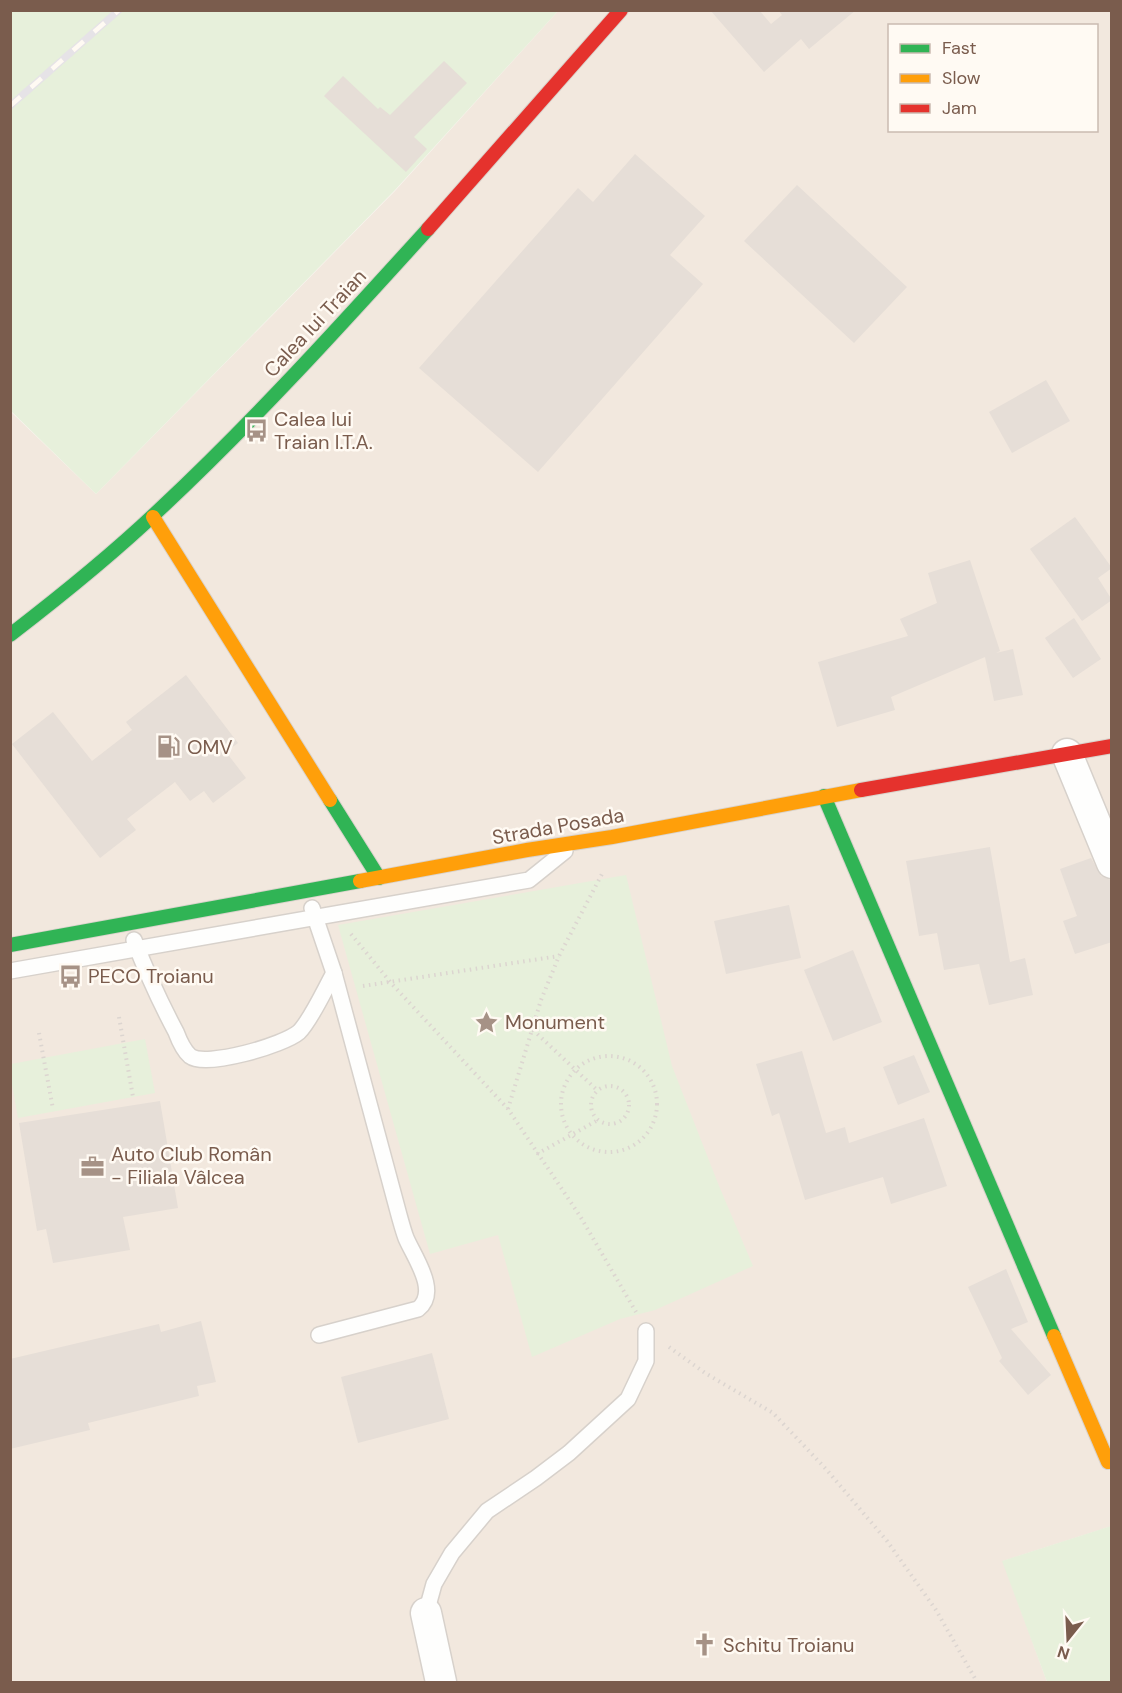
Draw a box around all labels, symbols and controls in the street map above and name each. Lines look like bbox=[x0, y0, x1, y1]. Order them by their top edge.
legend bbox=[888, 24, 1098, 132]
text: Fast bbox=[942, 36, 977, 60]
text: Slow bbox=[942, 66, 981, 90]
text: Jam bbox=[942, 96, 977, 120]
street label: Calea lui Traian bbox=[258, 263, 372, 383]
place label: Calea lui Traian I.T.A. bbox=[274, 406, 373, 455]
bus stop icon: Calea lui Traian I.T.A. bbox=[243, 418, 269, 444]
fuel station icon: OMV bbox=[156, 734, 182, 760]
place label: OMV bbox=[187, 734, 233, 760]
street label: Strada Posada bbox=[490, 802, 626, 850]
bus stop icon: PECO Troianu bbox=[57, 963, 83, 989]
place label: PECO Troianu bbox=[88, 963, 214, 989]
place icon: Monument bbox=[474, 1009, 500, 1035]
place label: Monument bbox=[505, 1009, 605, 1035]
place label: Auto Club Român - Filiala Vâlcea bbox=[111, 1141, 272, 1190]
office icon: Auto Club Român - Filiala Vâlcea bbox=[80, 1153, 106, 1179]
north arrow bbox=[1038, 1609, 1098, 1669]
church icon: Schitu Troianu bbox=[692, 1632, 718, 1658]
place label: Schitu Troianu bbox=[723, 1632, 855, 1658]
text: N bbox=[1055, 1641, 1072, 1665]

